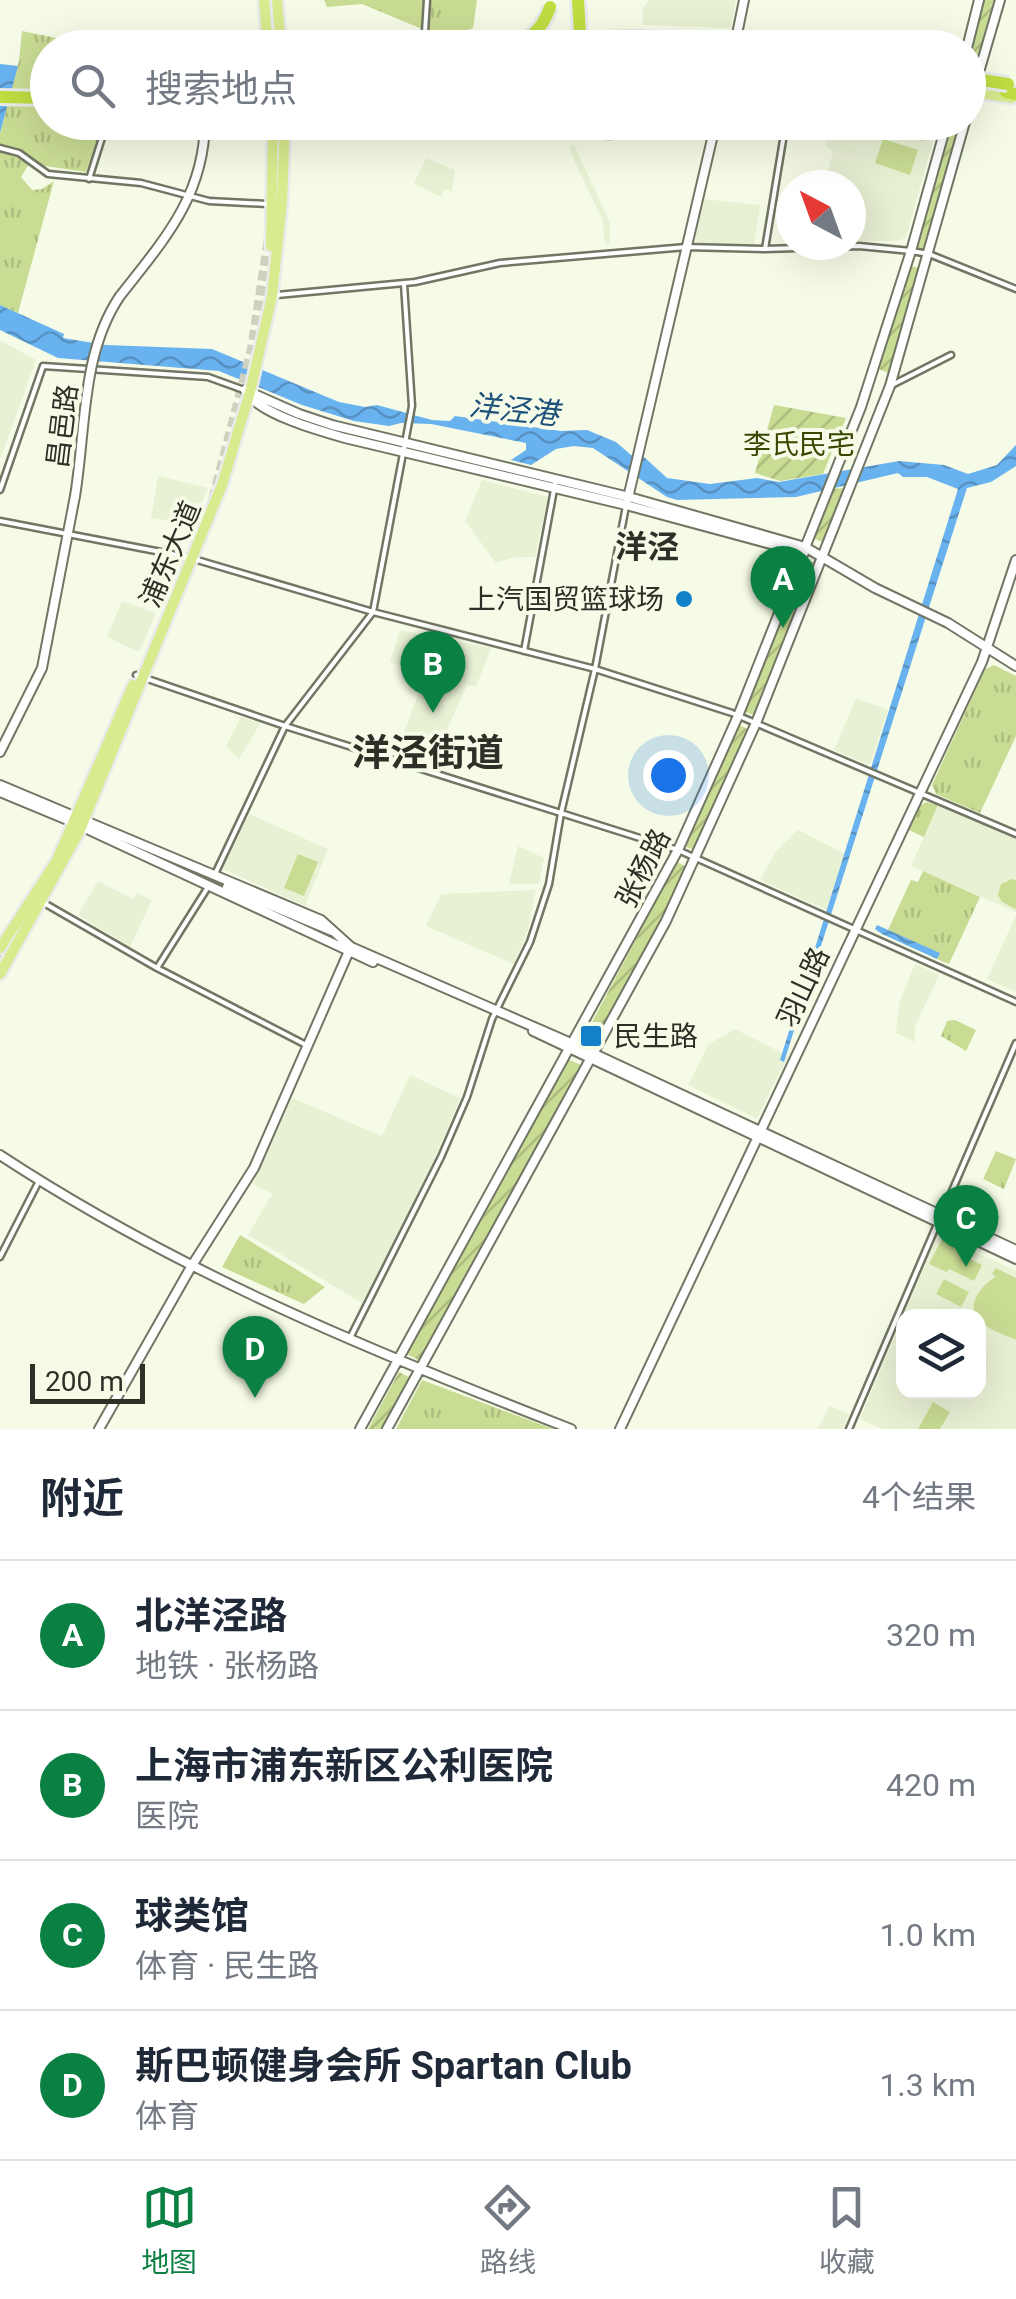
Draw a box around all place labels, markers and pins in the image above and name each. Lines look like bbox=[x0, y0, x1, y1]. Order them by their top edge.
pin: A bbox=[750, 546, 816, 628]
place label: 上汽国贸篮球场 bbox=[468, 583, 664, 616]
marker: 上汽国贸篮球场 bbox=[673, 588, 695, 610]
pin: B bbox=[400, 630, 466, 713]
place label: 民生路 bbox=[614, 1020, 698, 1053]
marker: 民生路 bbox=[578, 1023, 604, 1049]
pin: C bbox=[934, 1184, 998, 1267]
pin: D bbox=[222, 1316, 288, 1398]

